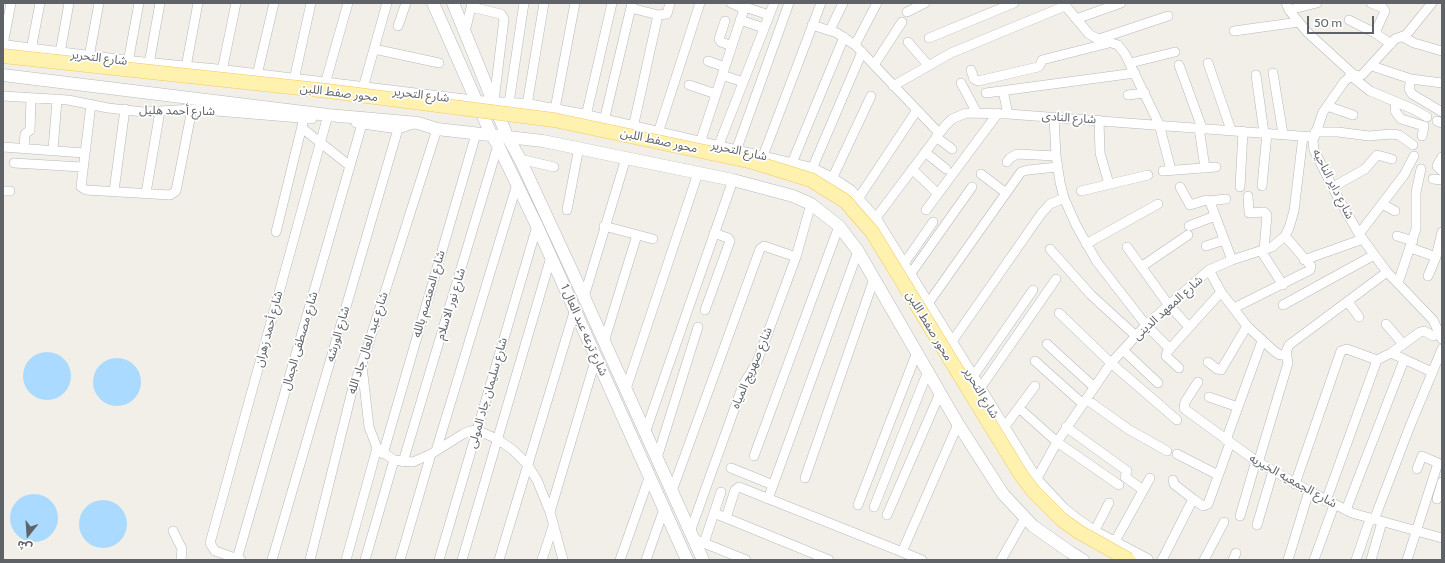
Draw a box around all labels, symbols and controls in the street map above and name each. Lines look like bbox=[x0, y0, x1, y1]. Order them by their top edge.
scale bar bbox=[1309, 8, 1376, 34]
text: 50 m bbox=[1314, 15, 1342, 30]
street label: شارع التحرير bbox=[70, 47, 128, 69]
street label: محور صفط اللبن bbox=[299, 81, 379, 105]
street label: شارع التحرير bbox=[392, 84, 450, 106]
street label: شارع أحمد هليل bbox=[139, 103, 215, 119]
street label: شارع النادى bbox=[1041, 109, 1097, 127]
street label: محور صفط اللبن bbox=[619, 126, 699, 156]
street label: شارع التحرير bbox=[710, 138, 768, 164]
street label: شارع داير الناحيه bbox=[1309, 147, 1357, 221]
street label: شارع المعتصم بالله bbox=[410, 249, 448, 339]
street label: شارع نور الاسلام bbox=[433, 266, 469, 342]
street label: شارع المعهد الدينى bbox=[1130, 273, 1206, 343]
street label: شارع ترعه عبد العال 1 bbox=[557, 282, 611, 378]
street label: شارع أحمد زهران bbox=[252, 289, 286, 369]
street label: محور صفط اللبن bbox=[903, 289, 955, 363]
street label: شارع مصطفى الجمال bbox=[279, 290, 321, 392]
street label: شارع عبد العال جاد الله bbox=[345, 290, 391, 396]
street label: شارع الورشه bbox=[323, 305, 353, 363]
street label: شارع صهريج المياه bbox=[728, 325, 776, 411]
street label: شارع سليمان جاد المولى bbox=[465, 336, 511, 450]
street label: شارع التحرير bbox=[960, 365, 1002, 421]
street label: شارع الجمعيه الخيريه bbox=[1247, 451, 1339, 511]
north arrow bbox=[8, 515, 48, 555]
text: ش bbox=[15, 538, 34, 555]

